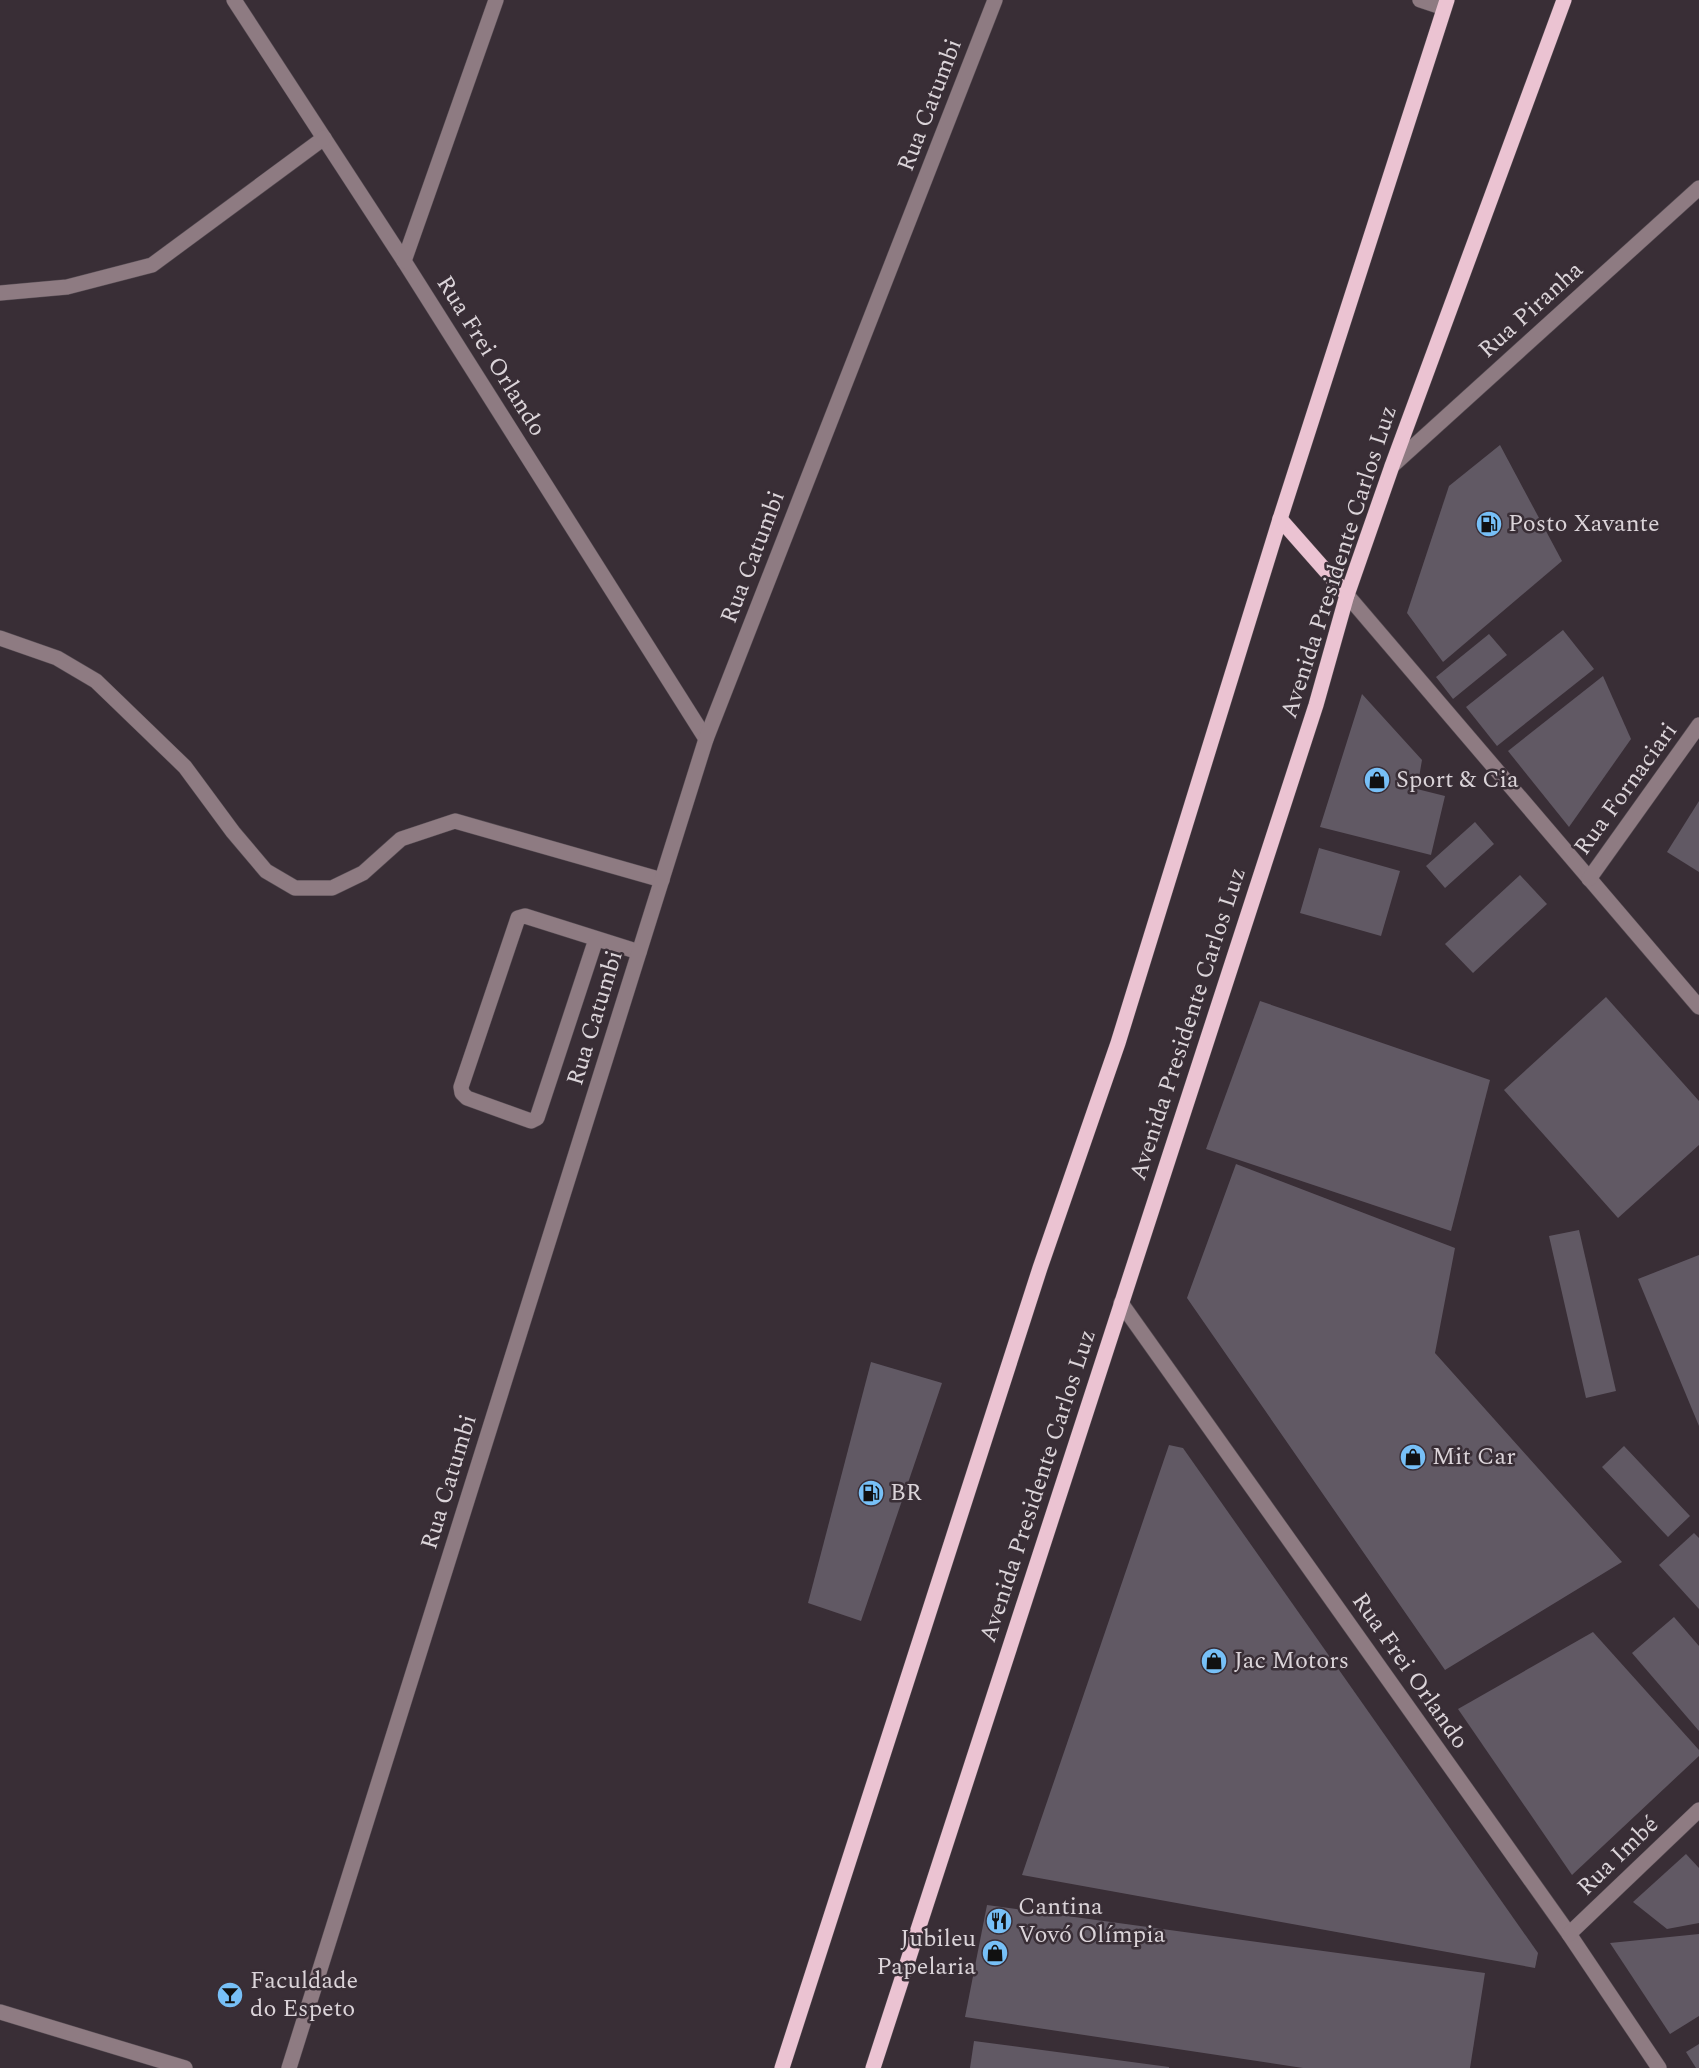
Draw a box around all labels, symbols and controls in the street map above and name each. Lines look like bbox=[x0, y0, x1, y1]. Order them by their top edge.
street label: Rua Catumbi bbox=[888, 33, 972, 177]
street label: Rua Piranha bbox=[1470, 253, 1592, 367]
street label: Rua Frei Orlando bbox=[427, 269, 555, 443]
street label: Avenida Presidente Carlos Luz bbox=[1271, 401, 1407, 723]
street label: Rua Catumbi bbox=[711, 485, 795, 629]
place label: Posto Xavante bbox=[1508, 506, 1660, 542]
fuel station icon: Posto Xavante bbox=[1474, 509, 1504, 539]
street label: Rua Fornaciari bbox=[1565, 715, 1687, 863]
place label: Sport & Cia bbox=[1396, 762, 1519, 798]
shop icon: Sport & Cia bbox=[1362, 765, 1392, 795]
street label: Avenida Presidente Carlos Luz bbox=[1120, 863, 1256, 1185]
street label: Rua Catumbi bbox=[557, 946, 633, 1090]
street label: Avenida Presidente Carlos Luz bbox=[970, 1325, 1106, 1647]
street label: Rua Catumbi bbox=[411, 1410, 487, 1554]
place label: Mit Car bbox=[1432, 1439, 1516, 1475]
shop icon: Mit Car bbox=[1398, 1442, 1428, 1472]
place label: BR bbox=[890, 1475, 922, 1511]
fuel station icon: BR bbox=[856, 1478, 886, 1508]
street label: Rua Frei Orlando bbox=[1343, 1585, 1477, 1757]
place label: Jac Motors bbox=[1234, 1643, 1349, 1679]
shop icon: Jac Motors bbox=[1199, 1646, 1229, 1676]
street label: Rua Imbé bbox=[1569, 1808, 1667, 1904]
place label: Cantina Vovó Olímpia bbox=[1018, 1889, 1166, 1953]
restaurant icon: Cantina Vovó Olímpia bbox=[984, 1906, 1014, 1936]
place label: Jubileu Papelaria bbox=[877, 1921, 976, 1985]
shop icon: Jubileu Papelaria bbox=[980, 1938, 1010, 1968]
place label: Faculdade do Espeto bbox=[250, 1963, 358, 2027]
bar icon: Faculdade do Espeto bbox=[215, 1980, 245, 2010]

